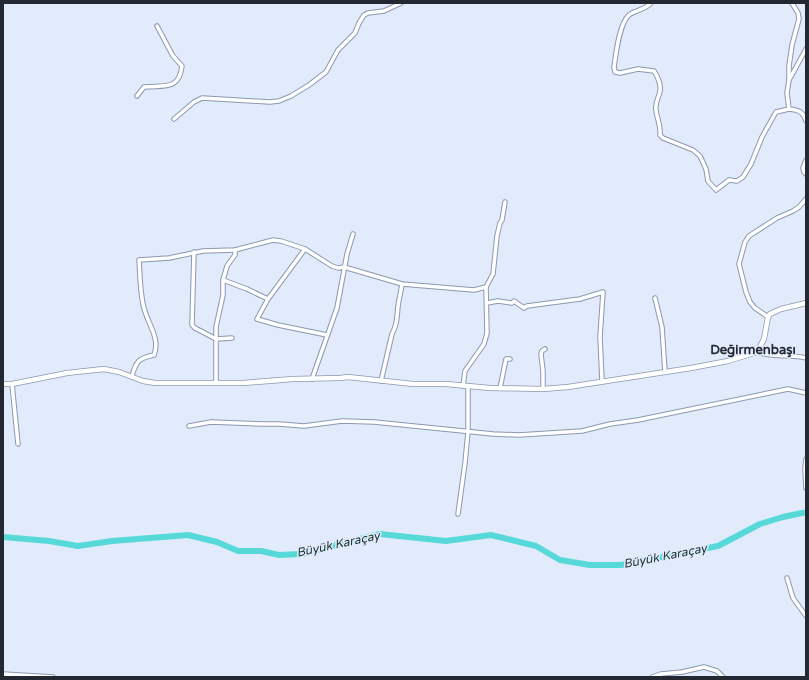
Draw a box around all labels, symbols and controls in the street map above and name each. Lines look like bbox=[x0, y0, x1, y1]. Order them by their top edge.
district label: Değirmenbaşı bbox=[710, 342, 796, 358]
water label: Büyük Karaçay bbox=[295, 528, 382, 560]
water label: Büyük Karaçay bbox=[622, 541, 709, 571]

